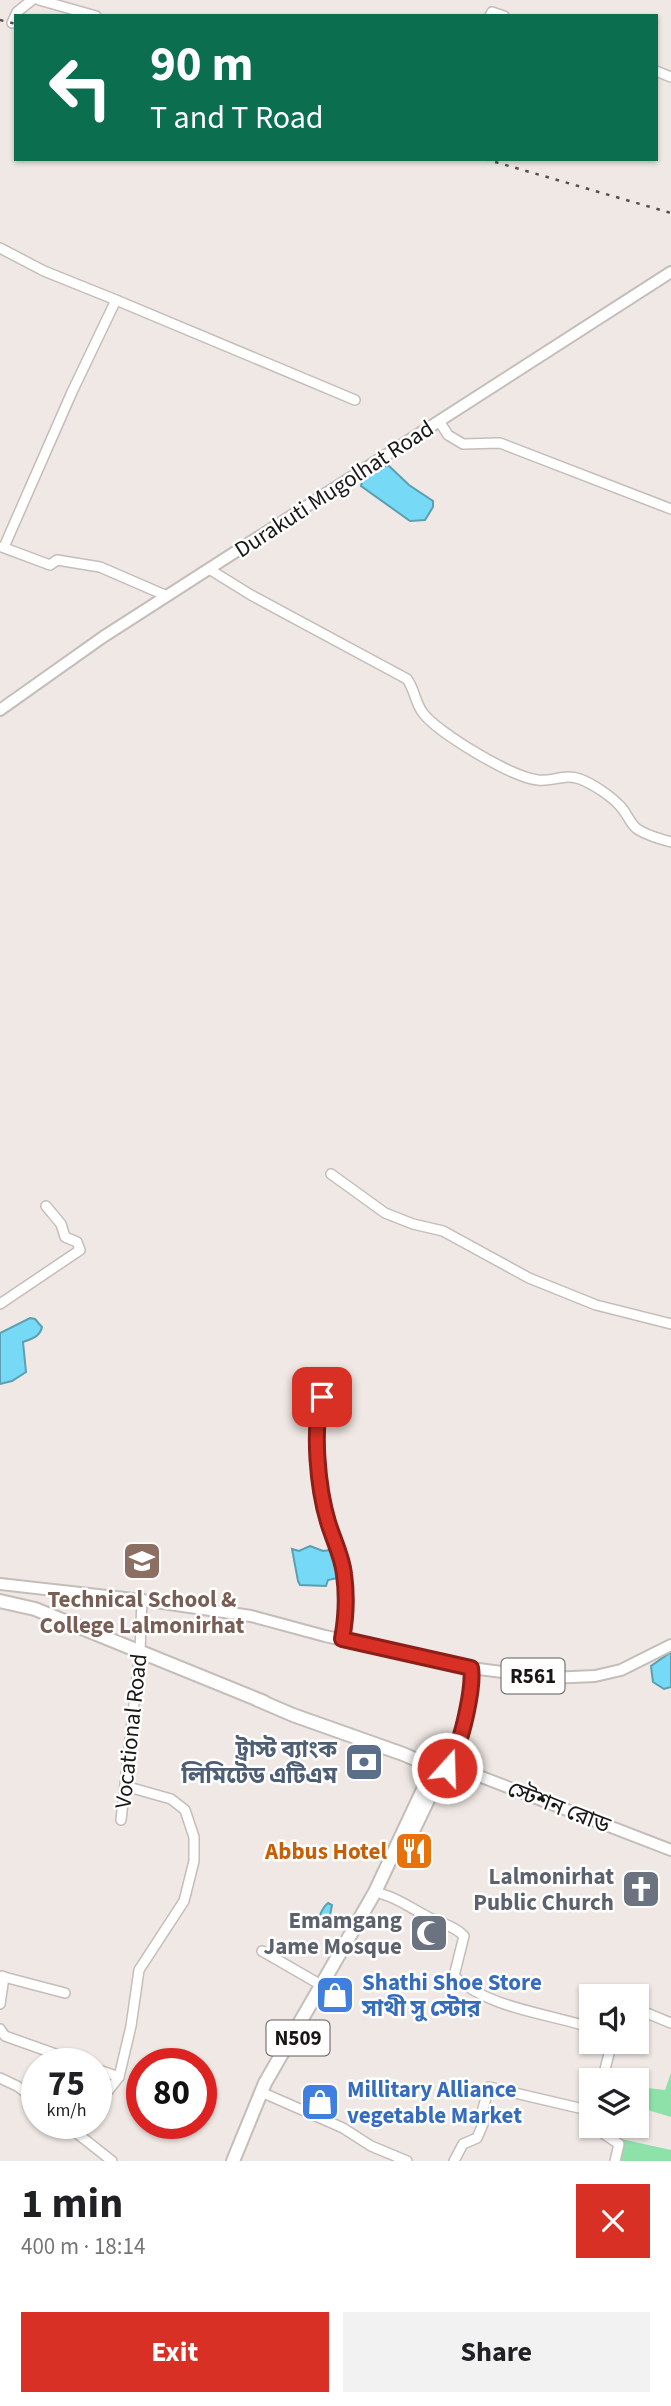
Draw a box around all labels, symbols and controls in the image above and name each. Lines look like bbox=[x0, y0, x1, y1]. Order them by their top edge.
text: 90 m bbox=[150, 30, 254, 100]
icon: left bbox=[35, 42, 126, 133]
text: T and T Road bbox=[150, 95, 324, 141]
street label: Durakuti Mugolhat Road bbox=[228, 412, 440, 566]
pin bbox=[292, 1367, 352, 1427]
icon: arrive bbox=[303, 1378, 341, 1416]
school or university icon: Technical School & College Lalmonirhat bbox=[121, 1540, 163, 1582]
place label: Technical School & College Lalmonirhat bbox=[40, 1583, 245, 1642]
street label: Vocational Road bbox=[106, 1652, 156, 1810]
road number: R561 bbox=[502, 1658, 564, 1694]
position arrow bbox=[410, 1731, 484, 1805]
place label: ট্রাস্ট ব্যাংক লিমিটেড এটিএম bbox=[180, 1733, 338, 1792]
bank icon: ট্রাস্ট ব্যাংক লিমিটেড এটিএম bbox=[343, 1741, 385, 1783]
street label: স্টেশন রোড bbox=[503, 1772, 616, 1842]
restaurant icon: Abbus Hotel bbox=[393, 1830, 435, 1872]
place label: Abbus Hotel bbox=[264, 1835, 387, 1868]
place label: Lalmonirhat Public Church bbox=[473, 1860, 614, 1919]
church icon: Lalmonirhat Public Church bbox=[620, 1868, 662, 1910]
place label: Emamgang Jame Mosque bbox=[263, 1904, 402, 1963]
mosque icon: Emamgang Jame Mosque bbox=[408, 1912, 450, 1954]
place label: Shathi Shoe Store সাথী সু স্টোর bbox=[361, 1966, 542, 2025]
shop icon: Shathi Shoe Store সাথী সু স্টোর bbox=[314, 1974, 356, 2016]
map controls bbox=[579, 1984, 649, 2138]
button: sound bbox=[579, 1984, 649, 2054]
road number: N509 bbox=[266, 2021, 330, 2056]
speed limit sign: 80 bbox=[126, 2048, 217, 2139]
text: 75 bbox=[48, 2059, 85, 2109]
button: layers bbox=[579, 2068, 649, 2138]
place label: Millitary Alliance vegetable Market bbox=[347, 2073, 522, 2132]
shop icon: Millitary Alliance vegetable Market bbox=[299, 2081, 341, 2123]
text: km/h bbox=[47, 2098, 86, 2123]
text: 1 min bbox=[21, 2174, 123, 2234]
button: close bbox=[576, 2184, 650, 2258]
text: 400 m · 18:14 bbox=[21, 2230, 145, 2263]
button: Exit bbox=[21, 2312, 329, 2392]
button: Share bbox=[343, 2312, 650, 2392]

